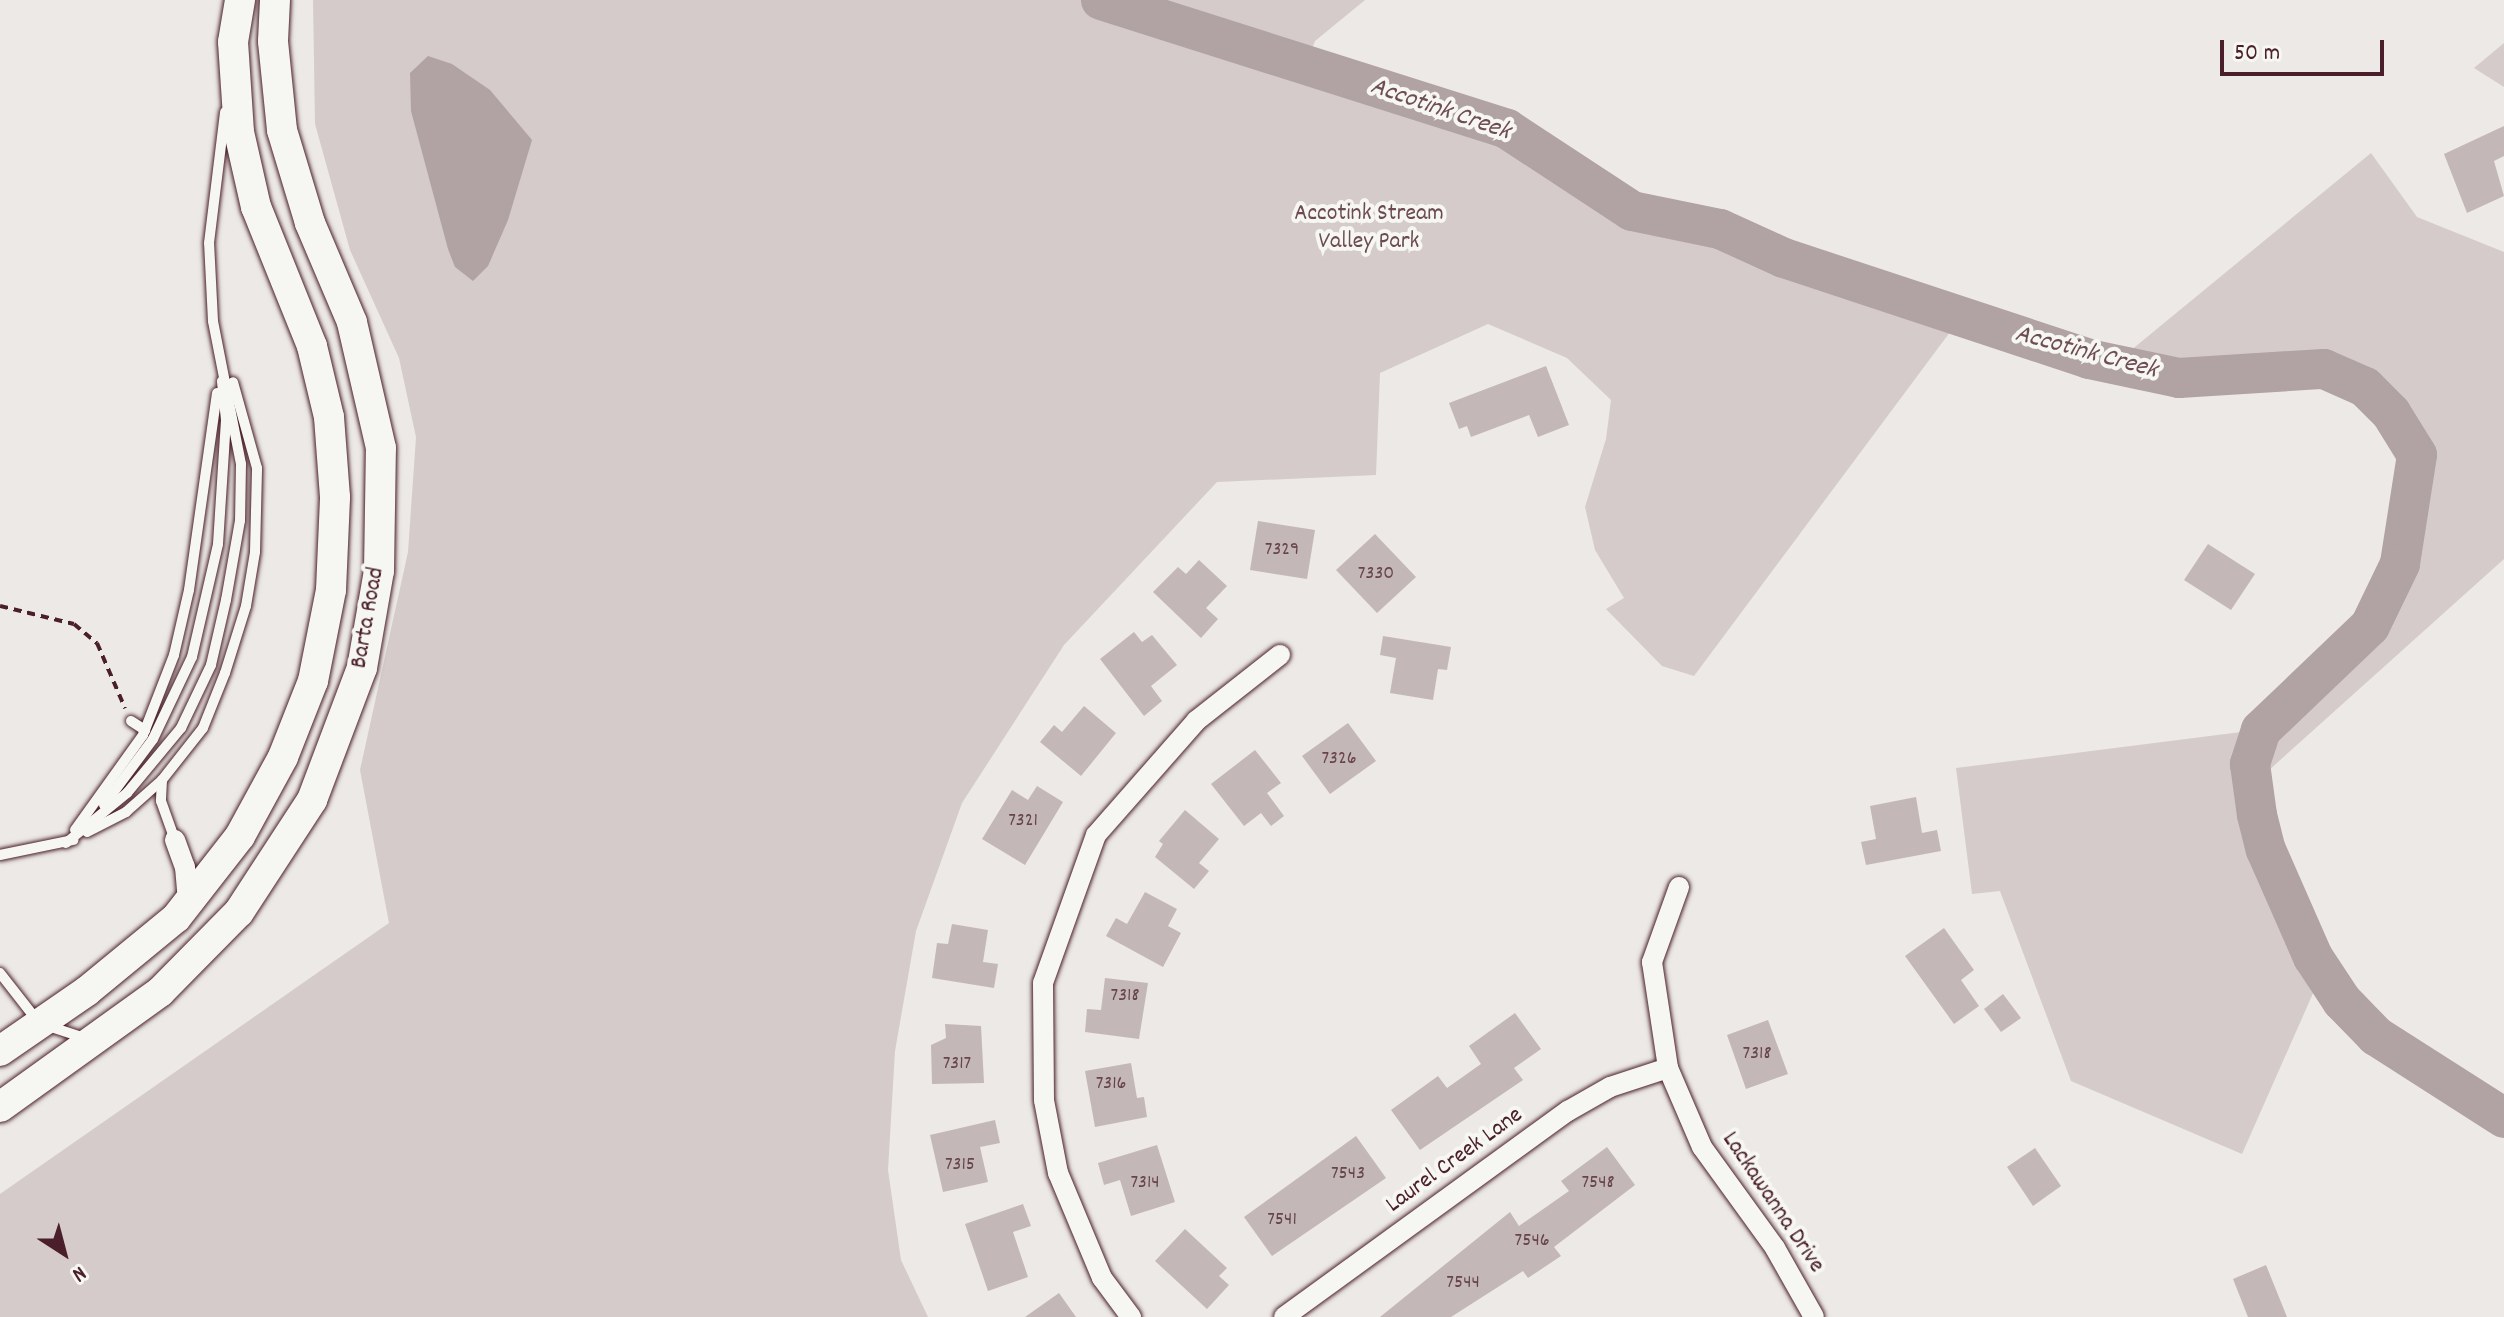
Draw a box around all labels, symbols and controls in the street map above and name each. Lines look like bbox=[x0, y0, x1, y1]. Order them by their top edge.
scale bar bbox=[2224, 24, 2388, 74]
text: 50 m bbox=[2234, 37, 2280, 71]
water label: Accotink Creek bbox=[1366, 72, 1514, 148]
park label: Accotink Stream Valley Park bbox=[1294, 201, 1444, 257]
water label: Accotink Creek bbox=[2012, 319, 2160, 387]
house number: 7329 bbox=[1265, 538, 1299, 562]
house number: 7330 bbox=[1358, 562, 1394, 586]
street label: Barta Road bbox=[346, 565, 392, 671]
house number: 7326 bbox=[1321, 747, 1357, 771]
house number: 7321 bbox=[1008, 809, 1038, 833]
house number: 7318 bbox=[1111, 984, 1139, 1008]
house number: 7318 bbox=[1743, 1042, 1771, 1066]
house number: 7317 bbox=[943, 1052, 971, 1076]
house number: 7316 bbox=[1096, 1072, 1126, 1096]
street label: Laurel Creek Lane bbox=[1381, 1102, 1529, 1220]
street label: Lackawanna Drive bbox=[1714, 1127, 1830, 1279]
house number: 7315 bbox=[945, 1153, 975, 1177]
house number: 7543 bbox=[1331, 1162, 1365, 1186]
house number: 7314 bbox=[1130, 1171, 1160, 1195]
house number: 7548 bbox=[1581, 1171, 1615, 1195]
house number: 7541 bbox=[1267, 1208, 1297, 1232]
north arrow bbox=[24, 1213, 104, 1293]
house number: 7546 bbox=[1514, 1229, 1550, 1253]
text: N bbox=[65, 1257, 92, 1289]
house number: 7544 bbox=[1446, 1271, 1480, 1295]

